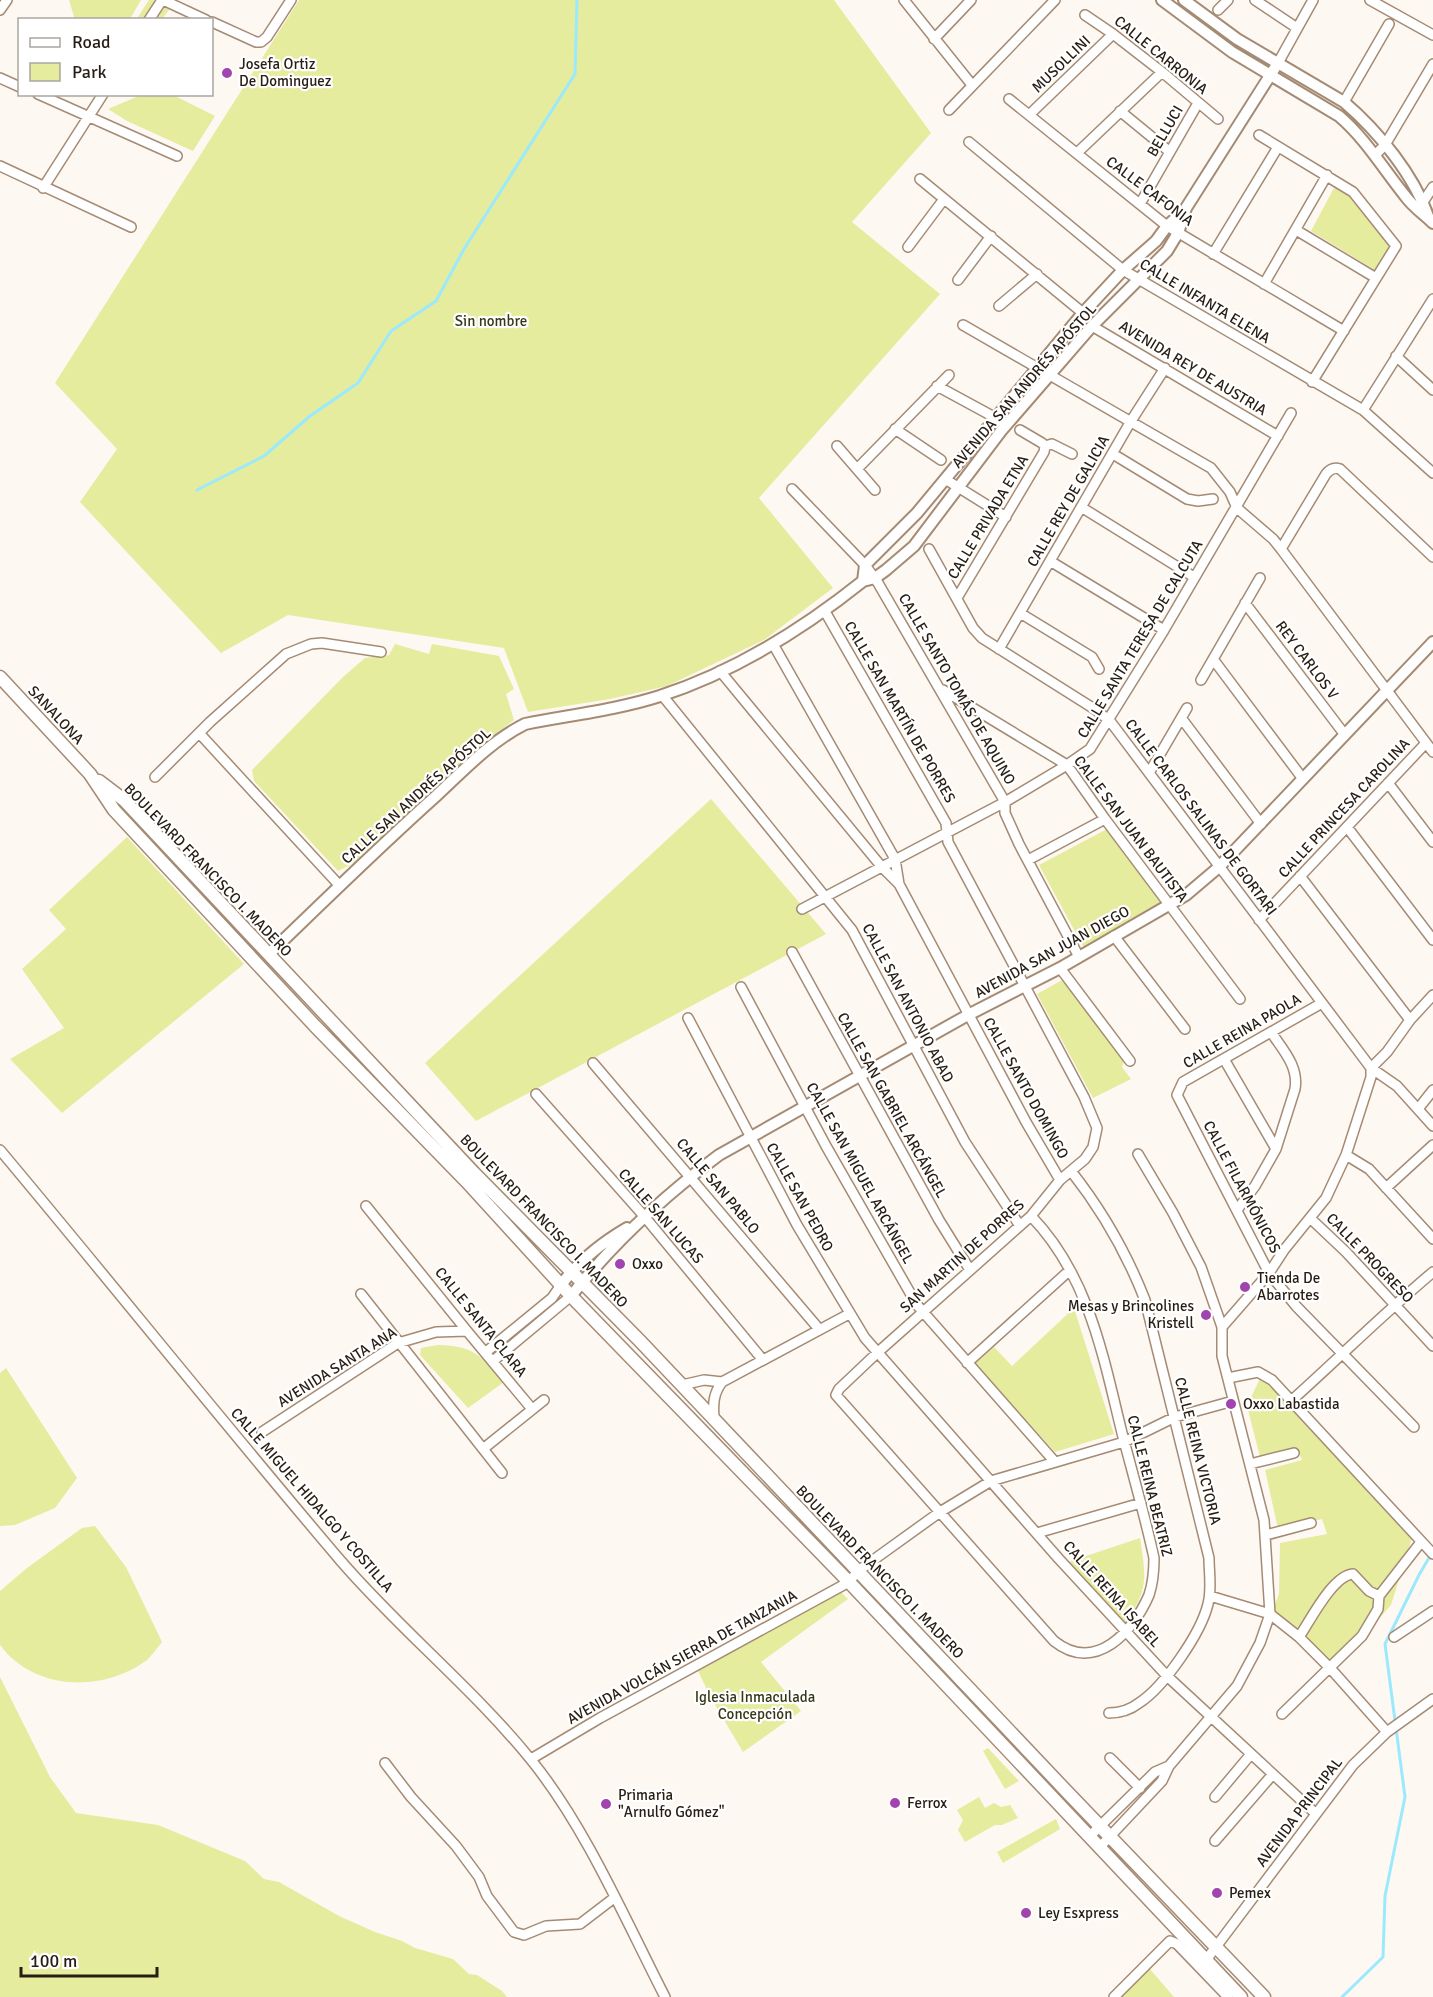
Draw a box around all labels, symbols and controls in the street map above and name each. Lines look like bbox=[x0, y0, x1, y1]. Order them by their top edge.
street label: CALLE CARRONIA bbox=[1111, 12, 1211, 98]
legend bbox=[18, 18, 213, 96]
text: Road bbox=[72, 31, 111, 53]
street label: MUSOLLINI bbox=[1028, 32, 1094, 96]
place label: Josefa Ortiz De Dominguez bbox=[239, 55, 332, 90]
text: Park bbox=[72, 61, 107, 83]
marker: Josefa Ortiz De Dominguez bbox=[220, 66, 234, 80]
street label: BELLUCI bbox=[1143, 102, 1187, 160]
street label: CALLE CAFONIA bbox=[1103, 152, 1197, 230]
street label: CALLE INFANTA ELENA bbox=[1136, 255, 1274, 347]
street label: AVENIDA SAN ANDRÉS APÓSTOL bbox=[947, 299, 1100, 472]
park label: Sin nombre bbox=[455, 312, 527, 330]
street label: AVENIDA REY DE AUSTRIA bbox=[1116, 317, 1270, 419]
street label: CALLE REY DE GALICIA bbox=[1023, 432, 1113, 570]
street label: CALLE PRIVADA ETNA bbox=[944, 452, 1032, 582]
street label: CALLE SANTA TERESA DE CALCUTA bbox=[1074, 537, 1206, 741]
street label: CALLE SANTO TOMÁS DE AQUINO bbox=[895, 590, 1020, 788]
street label: REY CARLOS V bbox=[1272, 617, 1342, 703]
street label: CALLE SAN MARTÍN DE PORRES bbox=[841, 618, 960, 806]
street label: SANALONA bbox=[24, 682, 88, 748]
street label: CALLE CARLOS SALINAS DE GORTARI bbox=[1121, 715, 1281, 919]
street label: CALLE SAN ANDRÉS APÓSTOL bbox=[337, 723, 495, 868]
street label: CALLE PRINCESA CAROLINA bbox=[1275, 735, 1413, 881]
street label: CALLE SAN JUAN BAUTISTA bbox=[1070, 752, 1192, 906]
street label: BOULEVARD FRANCISCO I. MADERO bbox=[120, 780, 296, 960]
street label: AVENIDA SAN JUAN DIEGO bbox=[971, 902, 1133, 1002]
street label: CALLE SAN ANTONIO ABAD bbox=[858, 920, 958, 1086]
street label: CALLE REINA PAOLA bbox=[1180, 990, 1304, 1072]
street label: CALLE SAN GABRIEL ARCÁNGEL bbox=[833, 1009, 952, 1201]
street label: CALLE SANTO DOMINGO bbox=[980, 1014, 1072, 1162]
street label: CALLE SAN MIGUEL ARCÁNGEL bbox=[803, 1079, 918, 1267]
street label: CALLE FILARMÓNICOS bbox=[1200, 1117, 1285, 1256]
street label: BOULEVARD FRANCISCO I. MADERO bbox=[456, 1131, 632, 1311]
street label: CALLE SAN PABLO bbox=[673, 1134, 763, 1238]
street label: CALLE SAN PEDRO bbox=[763, 1139, 837, 1255]
street label: CALLE SAN LUCAS bbox=[615, 1165, 707, 1267]
street label: SAN MARTIN DE PORRES bbox=[896, 1195, 1028, 1317]
street label: CALLE PROGRESO bbox=[1323, 1209, 1417, 1307]
place label: Oxxo bbox=[632, 1255, 663, 1273]
marker: Oxxo bbox=[613, 1257, 627, 1271]
street label: CALLE SANTA CLARA bbox=[431, 1263, 531, 1381]
place label: Tienda De Abarrotes bbox=[1257, 1269, 1320, 1304]
marker: Tienda De Abarrotes bbox=[1238, 1280, 1252, 1294]
place label: Mesas y Brincolines Kristell bbox=[1068, 1297, 1194, 1332]
marker: Mesas y Brincolines Kristell bbox=[1199, 1308, 1213, 1322]
street label: AVENIDA SANTA ANA bbox=[274, 1323, 400, 1411]
street label: CALLE REINA VICTORIA bbox=[1171, 1375, 1225, 1527]
place label: Oxxo Labastida bbox=[1243, 1395, 1340, 1413]
marker: Oxxo Labastida bbox=[1224, 1397, 1238, 1411]
street label: CALLE MIGUEL HIDALGO Y COSTILLA bbox=[227, 1404, 397, 1596]
street label: CALLE REINA BEATRIZ bbox=[1124, 1413, 1176, 1559]
street label: BOULEVARD FRANCISCO I. MADERO bbox=[792, 1482, 968, 1662]
street label: CALLE REINA ISABEL bbox=[1059, 1537, 1165, 1651]
street label: AVENIDA VOLCÁN SIERRA DE TANZANIA bbox=[563, 1585, 800, 1728]
park label: Iglesia Inmaculada Concepción bbox=[695, 1688, 815, 1723]
street label: AVENIDA PRINCIPAL bbox=[1252, 1754, 1346, 1870]
place label: Primaria "Arnulfo Gómez" bbox=[618, 1786, 725, 1821]
place label: Ferrox bbox=[907, 1794, 947, 1812]
marker: Ferrox bbox=[888, 1796, 902, 1810]
marker: Primaria "Arnulfo Gómez" bbox=[599, 1797, 613, 1811]
place label: Pemex bbox=[1229, 1884, 1271, 1902]
marker: Pemex bbox=[1210, 1886, 1224, 1900]
place label: Ley Esxpress bbox=[1038, 1904, 1119, 1922]
marker: Ley Esxpress bbox=[1019, 1906, 1033, 1920]
scale bar bbox=[21, 1940, 158, 1978]
text: 100 m bbox=[30, 1950, 77, 1972]

